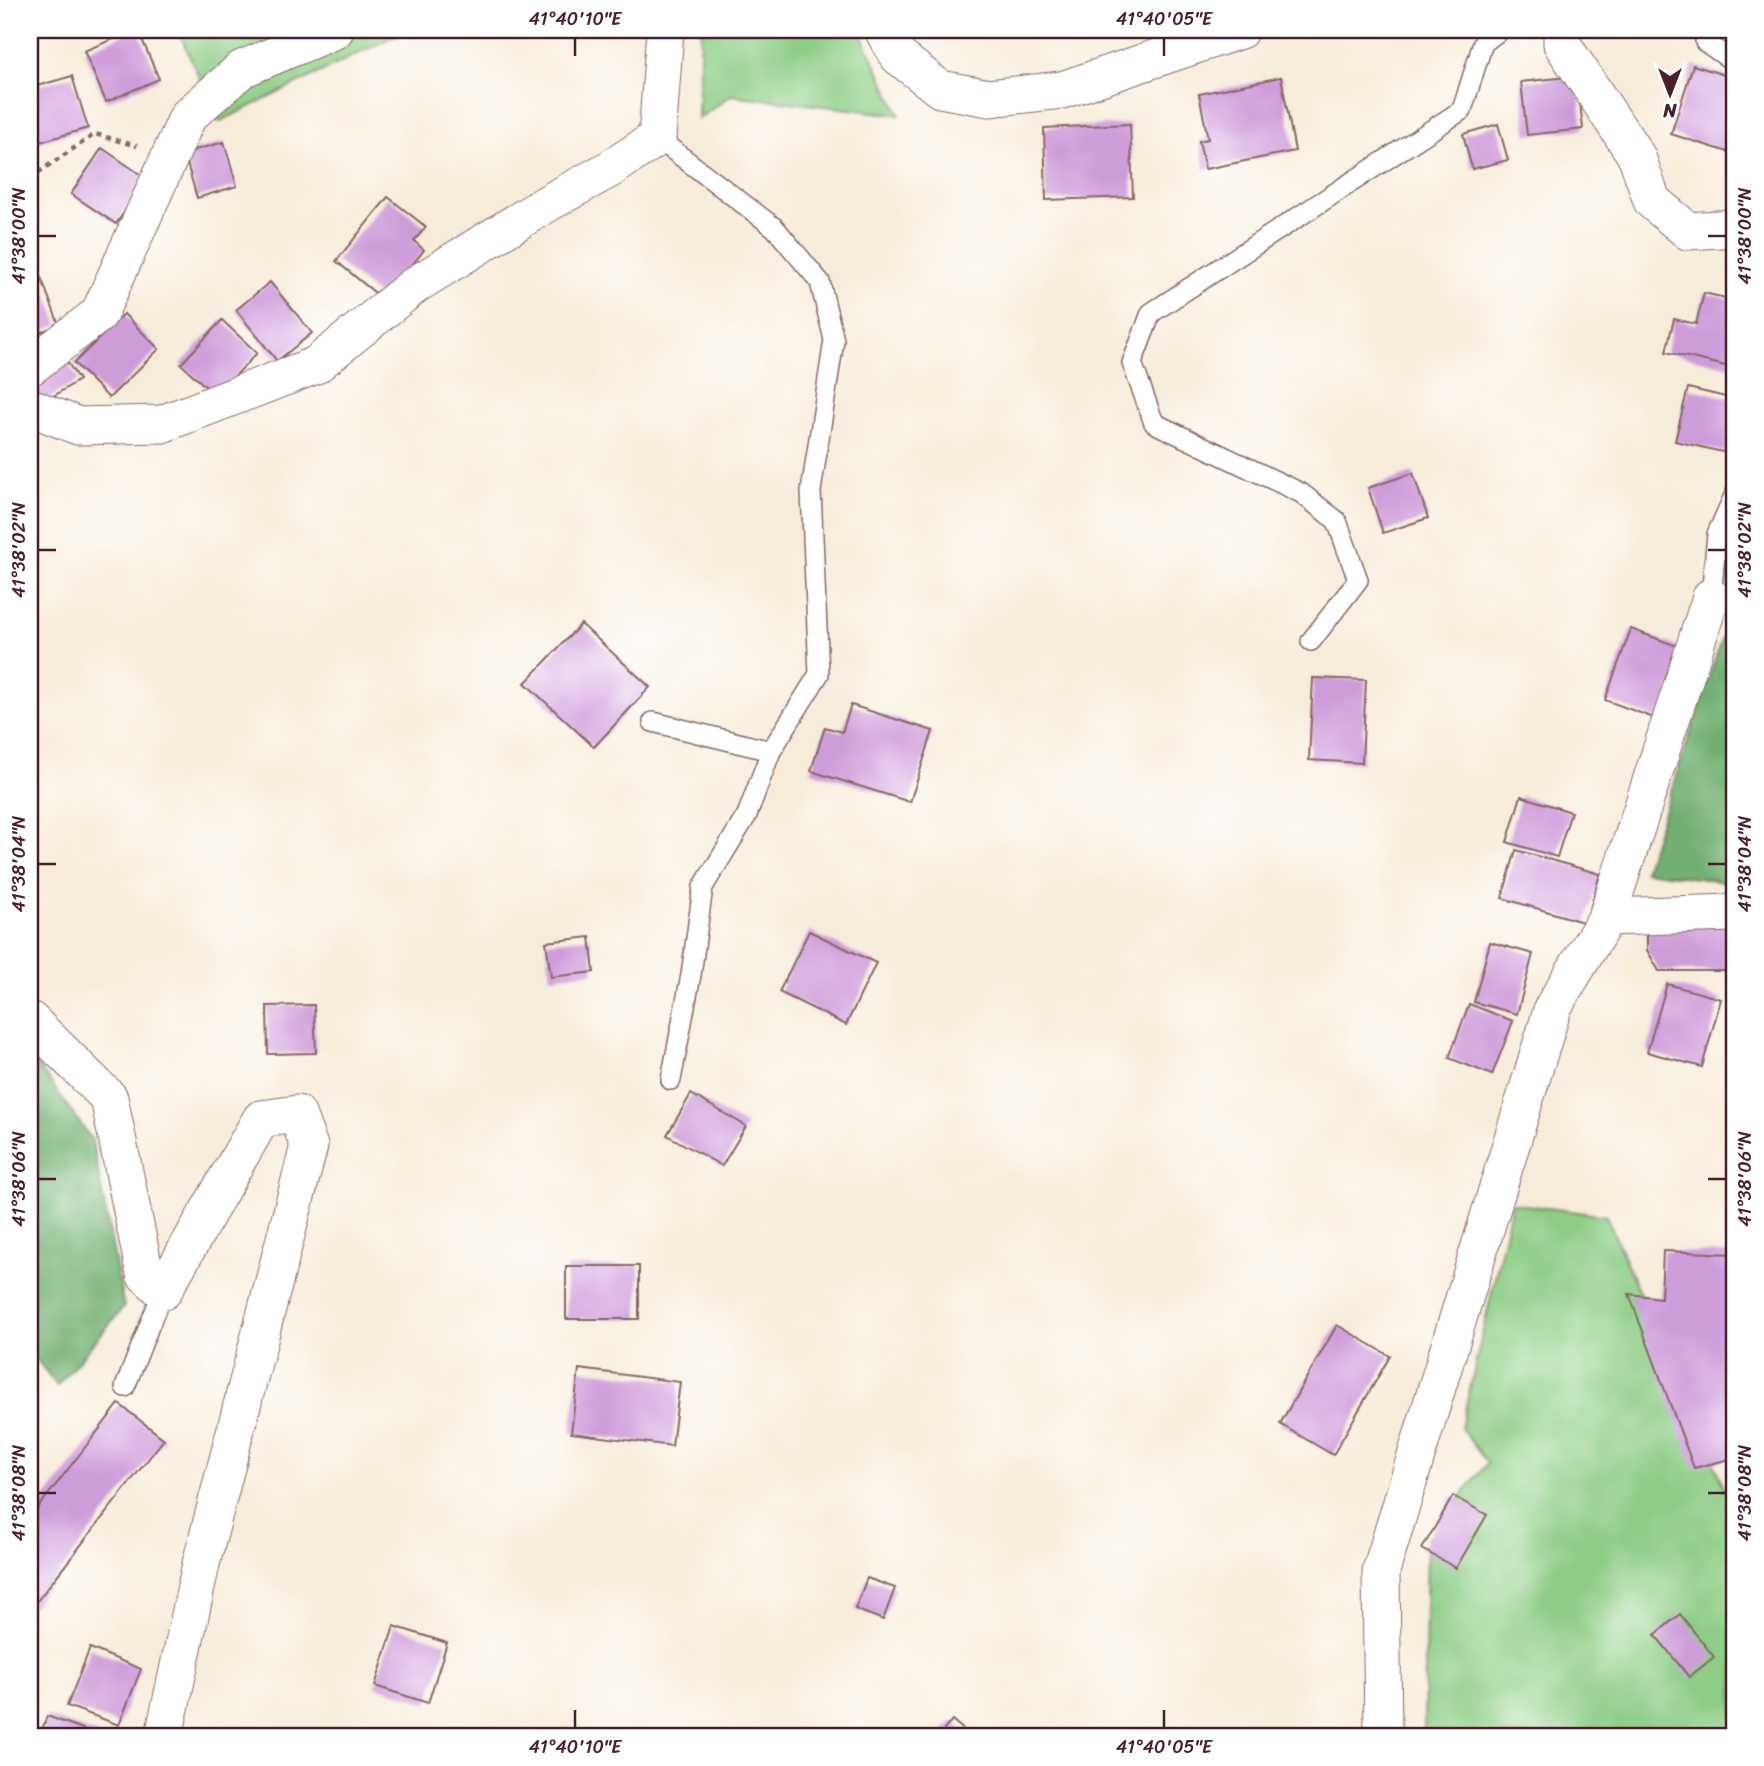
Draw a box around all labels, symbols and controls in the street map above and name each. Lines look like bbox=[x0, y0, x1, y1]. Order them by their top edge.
text: 41°40'10"E bbox=[529, 3, 622, 35]
text: 41°40'05"E bbox=[1116, 3, 1213, 35]
north arrow bbox=[1634, 60, 1704, 130]
text: N bbox=[1663, 94, 1678, 127]
text: 41°38'00"N bbox=[3, 187, 35, 284]
text: 41°38'00"N bbox=[1729, 187, 1761, 284]
text: 41°38'02"N bbox=[3, 502, 35, 598]
text: 41°38'02"N bbox=[1729, 502, 1761, 598]
text: 41°38'04"N bbox=[3, 815, 35, 912]
text: 41°38'04"N bbox=[1729, 815, 1761, 912]
text: 41°38'06"N bbox=[3, 1131, 35, 1227]
text: 41°38'06"N bbox=[1729, 1131, 1761, 1227]
text: 41°38'08"N bbox=[3, 1444, 35, 1541]
text: 41°38'08"N bbox=[1729, 1444, 1761, 1541]
text: 41°40'10"E bbox=[529, 1731, 622, 1763]
text: 41°40'05"E bbox=[1116, 1731, 1213, 1763]

